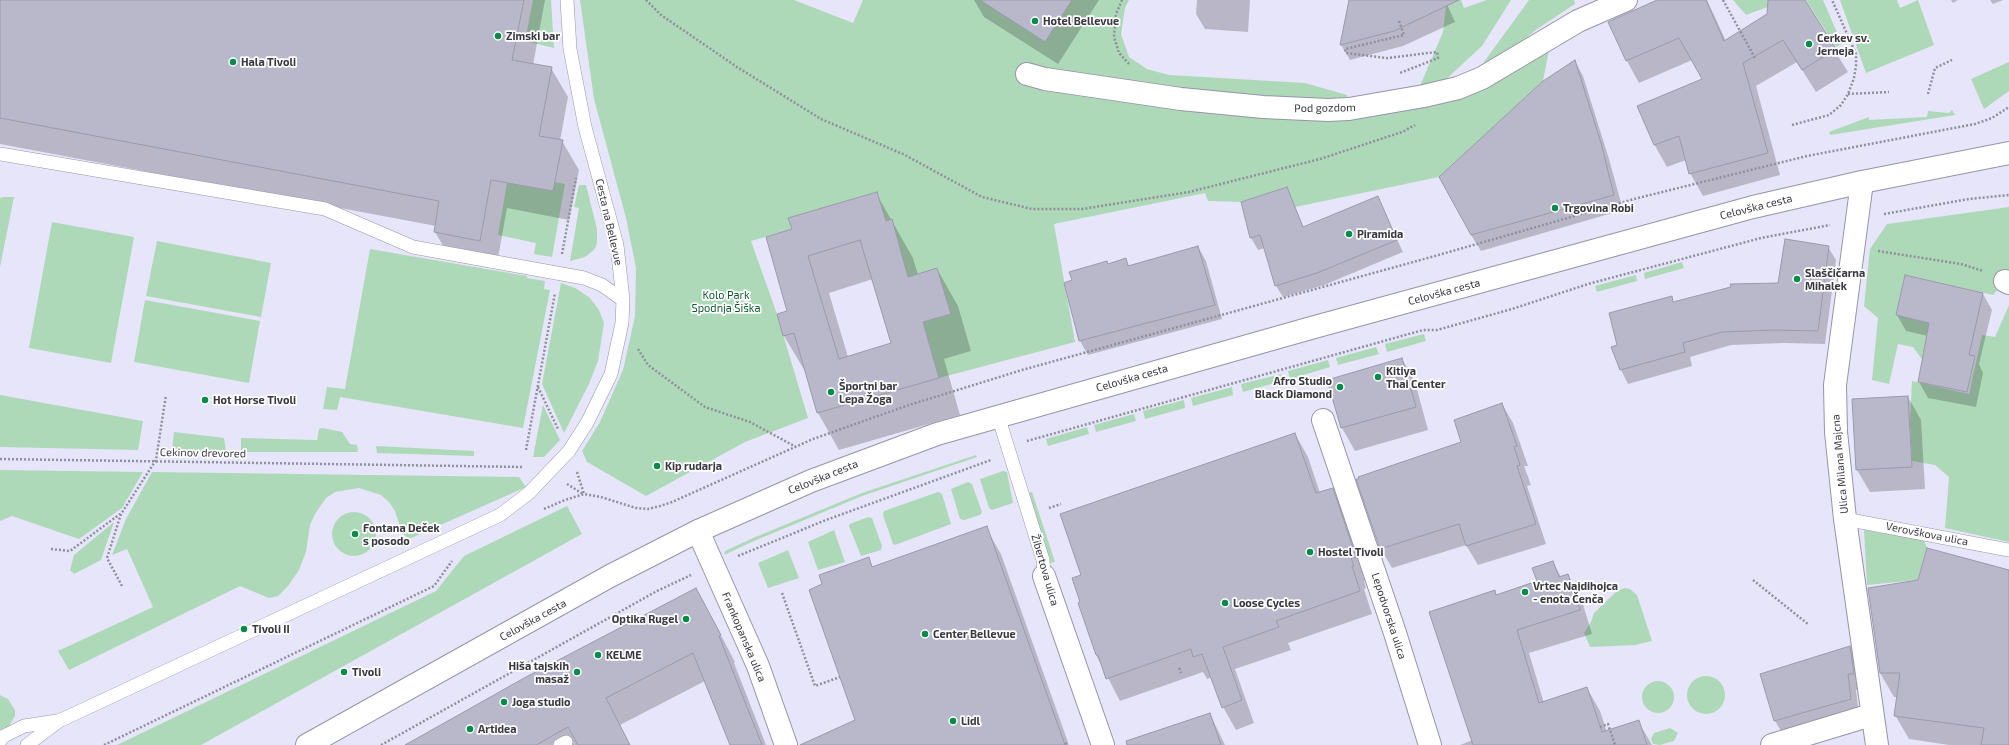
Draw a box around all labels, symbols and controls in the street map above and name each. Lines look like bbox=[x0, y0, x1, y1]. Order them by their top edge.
place label: Hotel Bellevue bbox=[1043, 14, 1119, 28]
marker: Hotel Bellevue bbox=[1030, 16, 1040, 26]
place label: Zimski bar bbox=[506, 29, 560, 43]
marker: Zimski bar bbox=[493, 31, 503, 41]
place label: Cerkev sv. Jerneja bbox=[1817, 31, 1869, 57]
marker: Cerkev sv. Jerneja bbox=[1804, 39, 1814, 49]
place label: Hala Tivoli bbox=[241, 55, 296, 69]
marker: Hala Tivoli bbox=[228, 57, 238, 67]
street label: Pod gozdom bbox=[1294, 101, 1356, 115]
street label: Cesta na Bellevue bbox=[593, 177, 625, 267]
street label: Celovška cesta bbox=[1718, 192, 1794, 222]
place label: Trgovina Robi bbox=[1563, 201, 1634, 215]
marker: Trgovina Robi bbox=[1550, 203, 1560, 213]
place label: Piramida bbox=[1357, 227, 1403, 241]
marker: Piramida bbox=[1344, 229, 1354, 239]
place label: Slaščičarna Mihalek bbox=[1805, 266, 1865, 292]
marker: Slaščičarna Mihalek bbox=[1792, 274, 1802, 284]
street label: Celovška cesta bbox=[1406, 276, 1482, 308]
park label: Kolo Park Spodnja Šiška bbox=[692, 288, 760, 314]
street label: Celovška cesta bbox=[1095, 361, 1169, 395]
place label: Kitiya Thai Center bbox=[1386, 364, 1446, 390]
marker: Kitiya Thai Center bbox=[1373, 372, 1383, 382]
place label: Afro Studio Black Diamond bbox=[1255, 374, 1332, 400]
place label: Športni bar Lepa Žoga bbox=[839, 379, 897, 405]
marker: Afro Studio Black Diamond bbox=[1335, 382, 1345, 392]
marker: Športni bar Lepa Žoga bbox=[826, 387, 836, 397]
place label: Hot Horse Tivoli bbox=[213, 393, 296, 407]
marker: Hot Horse Tivoli bbox=[200, 395, 210, 405]
street label: Ulica Milana Majcna bbox=[1829, 414, 1851, 514]
street label: Cekinov drevored bbox=[160, 446, 246, 460]
street label: Celovška cesta bbox=[786, 457, 860, 497]
place label: Kip rudarja bbox=[665, 459, 722, 473]
marker: Kip rudarja bbox=[652, 461, 662, 471]
street label: Verovškova ulica bbox=[1885, 520, 1969, 548]
place label: Fontana Deček s posodo bbox=[363, 521, 440, 547]
marker: Fontana Deček s posodo bbox=[350, 529, 360, 539]
street label: Žibertova ulica bbox=[1028, 533, 1062, 607]
place label: Hostel Tivoli bbox=[1318, 545, 1384, 559]
marker: Hostel Tivoli bbox=[1305, 547, 1315, 557]
street label: Lepodvorska ulica bbox=[1369, 571, 1409, 661]
place label: Vrtec Najdihojca - enota Čenča bbox=[1533, 579, 1618, 605]
marker: Vrtec Najdihojca - enota Čenča bbox=[1520, 587, 1530, 597]
street label: Frankopanska ulica bbox=[719, 590, 769, 684]
street label: Celovška cesta bbox=[497, 596, 569, 644]
place label: Loose Cycles bbox=[1233, 596, 1300, 610]
marker: Loose Cycles bbox=[1220, 598, 1230, 608]
place label: Optika Rugel bbox=[612, 612, 678, 626]
marker: Optika Rugel bbox=[681, 614, 691, 624]
place label: Tivoli II bbox=[252, 622, 290, 636]
marker: Tivoli II bbox=[239, 624, 249, 634]
place label: Center Bellevue bbox=[933, 627, 1016, 641]
marker: Center Bellevue bbox=[920, 629, 930, 639]
place label: KELME bbox=[606, 648, 642, 662]
marker: KELME bbox=[593, 650, 603, 660]
place label: Hiša tajskih masaž bbox=[508, 659, 569, 685]
place label: Tivoli bbox=[352, 665, 381, 679]
marker: Tivoli bbox=[339, 667, 349, 677]
marker: Hiša tajskih masaž bbox=[572, 667, 582, 677]
place label: Joga studio bbox=[512, 695, 571, 709]
marker: Joga studio bbox=[499, 697, 509, 707]
place label: Lidl bbox=[961, 714, 980, 728]
marker: Lidl bbox=[948, 716, 958, 726]
place label: Artidea bbox=[478, 722, 516, 736]
marker: Artidea bbox=[465, 724, 475, 734]

